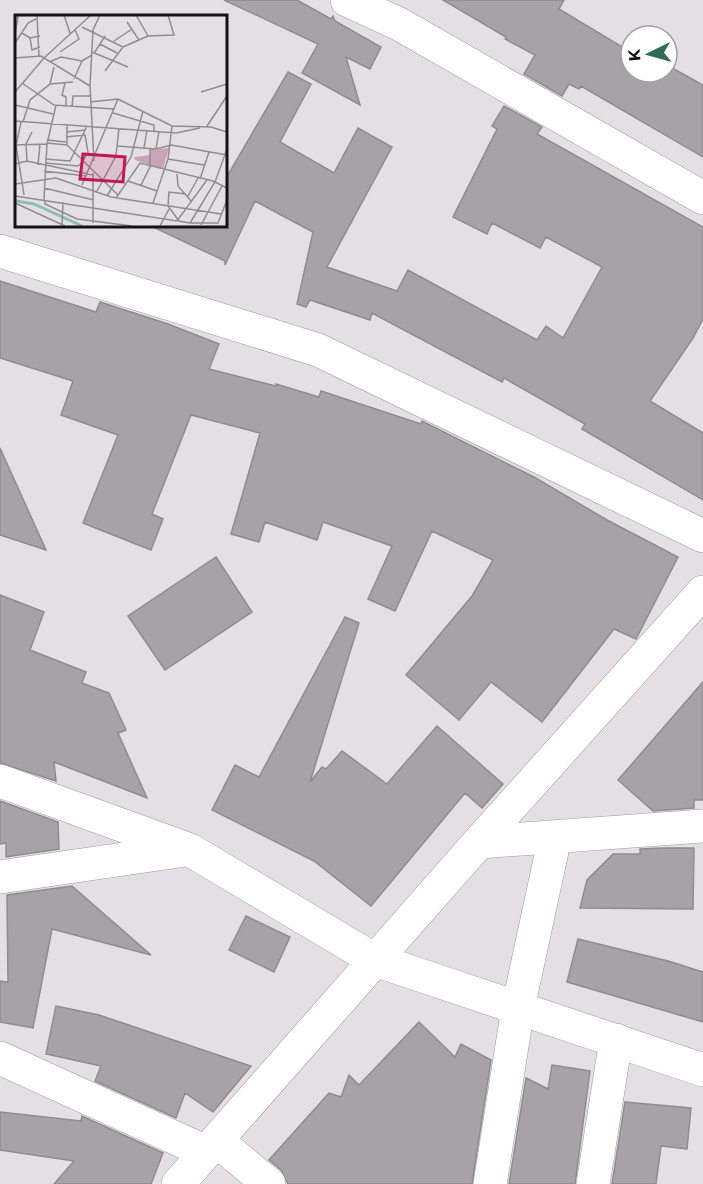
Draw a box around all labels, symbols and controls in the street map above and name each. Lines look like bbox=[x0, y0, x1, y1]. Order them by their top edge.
inset map bbox=[15, 15, 226, 226]
north arrow bbox=[619, 24, 679, 84]
text: K bbox=[624, 47, 645, 62]

